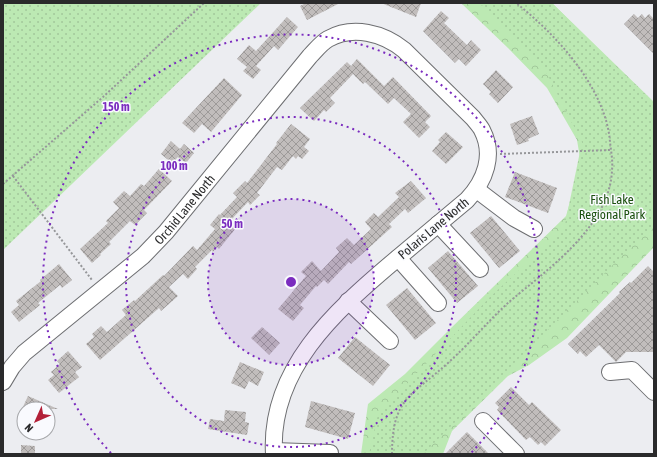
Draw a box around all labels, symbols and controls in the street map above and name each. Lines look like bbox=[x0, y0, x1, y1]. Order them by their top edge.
text: 150 m bbox=[102, 100, 130, 114]
text: 100 m bbox=[160, 159, 188, 173]
street label: Orchid Lane North bbox=[151, 172, 218, 247]
park label: Fish Lake Regional Park bbox=[579, 192, 645, 222]
street label: Polaris Lane North bbox=[395, 194, 472, 262]
text: 50 m bbox=[221, 217, 243, 231]
centre of rings bbox=[284, 275, 298, 289]
north arrow bbox=[16, 401, 56, 441]
text: N bbox=[22, 422, 35, 435]

